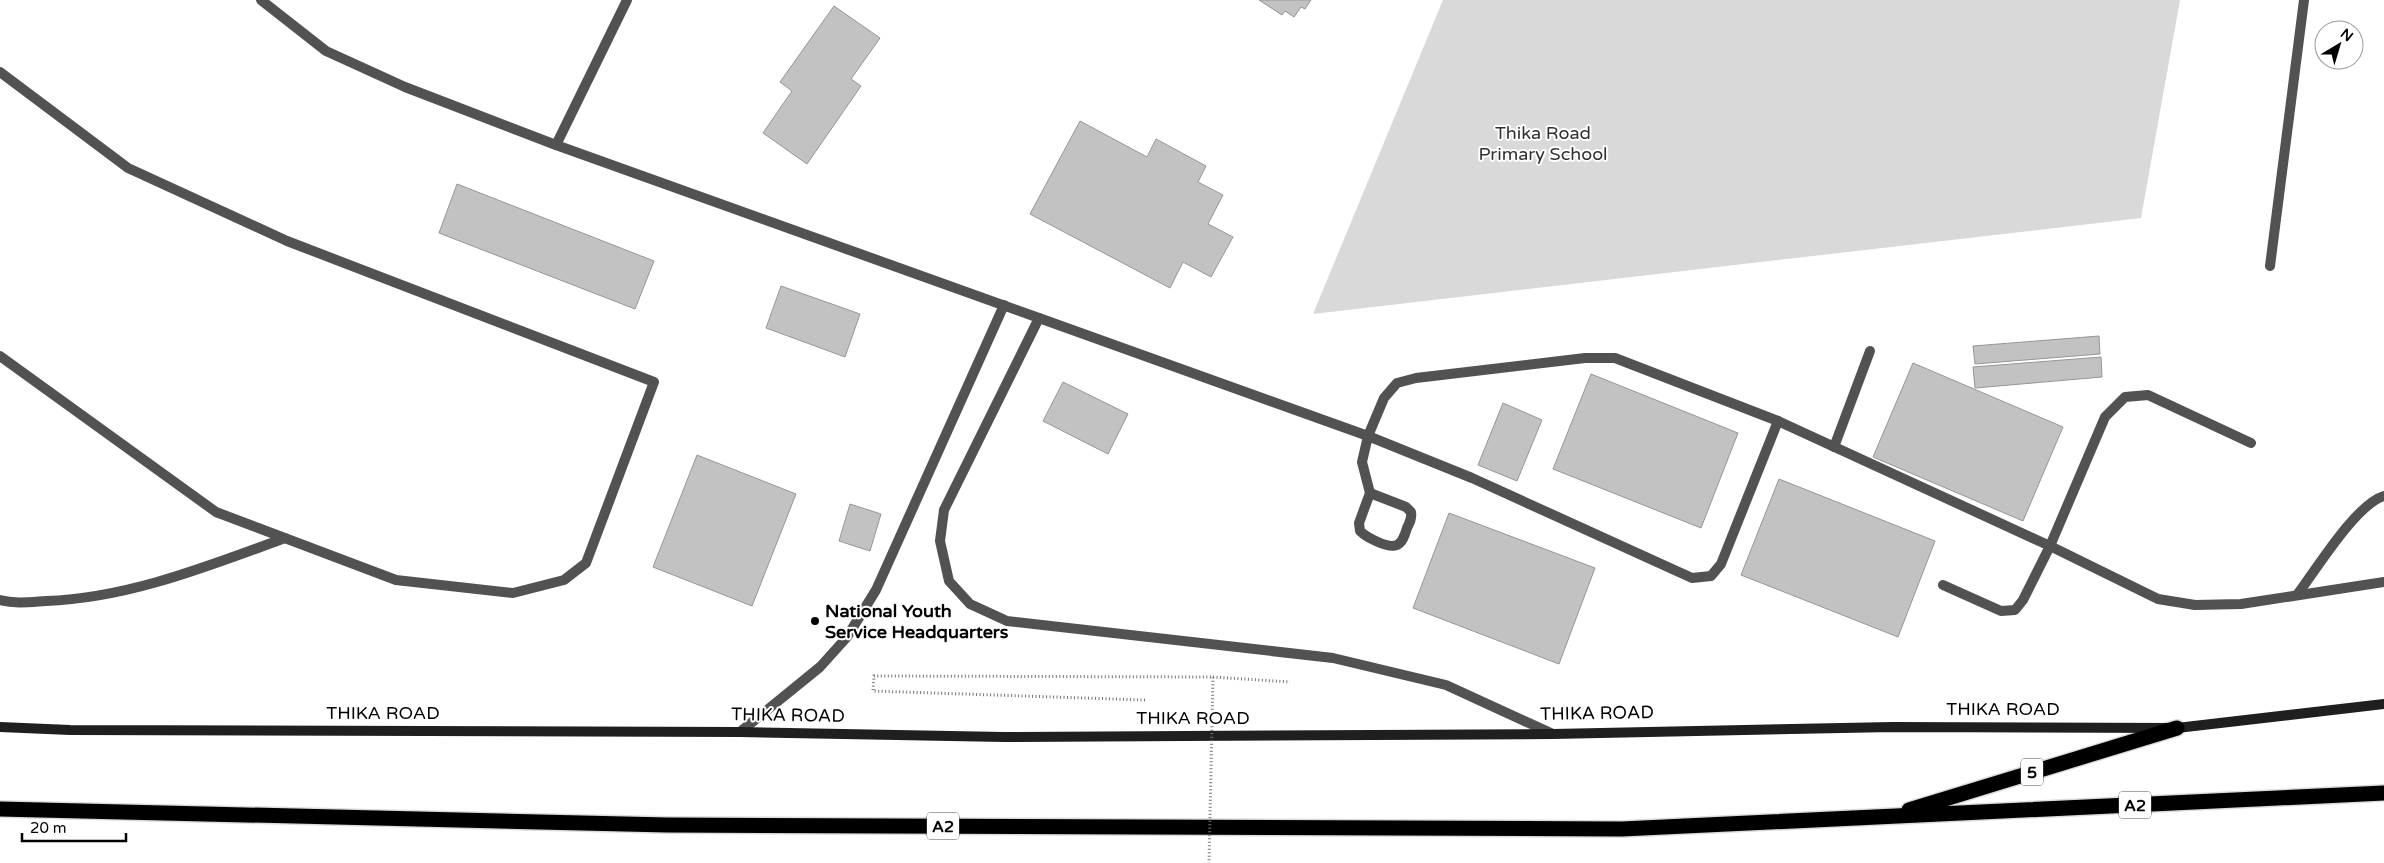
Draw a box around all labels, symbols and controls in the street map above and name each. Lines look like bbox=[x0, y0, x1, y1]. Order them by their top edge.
north arrow bbox=[2314, 20, 2364, 70]
text: N bbox=[2337, 25, 2356, 45]
park label: Thika Road Primary School bbox=[1478, 122, 1608, 165]
place label: National Youth Service Headquarters bbox=[825, 600, 1009, 643]
marker: National Youth Service Headquarters bbox=[809, 615, 821, 627]
street label: THIKA ROAD bbox=[1946, 698, 2060, 720]
street label: THIKA ROAD bbox=[1540, 701, 1654, 725]
street label: THIKA ROAD bbox=[326, 702, 440, 724]
street label: THIKA ROAD bbox=[731, 703, 845, 727]
street label: THIKA ROAD bbox=[1136, 707, 1250, 729]
road number: 5 bbox=[2021, 759, 2043, 786]
road number: A2 bbox=[2119, 792, 2151, 818]
scale bar bbox=[22, 810, 126, 842]
road number: A2 bbox=[927, 812, 959, 839]
text: 20 m bbox=[30, 819, 67, 837]

